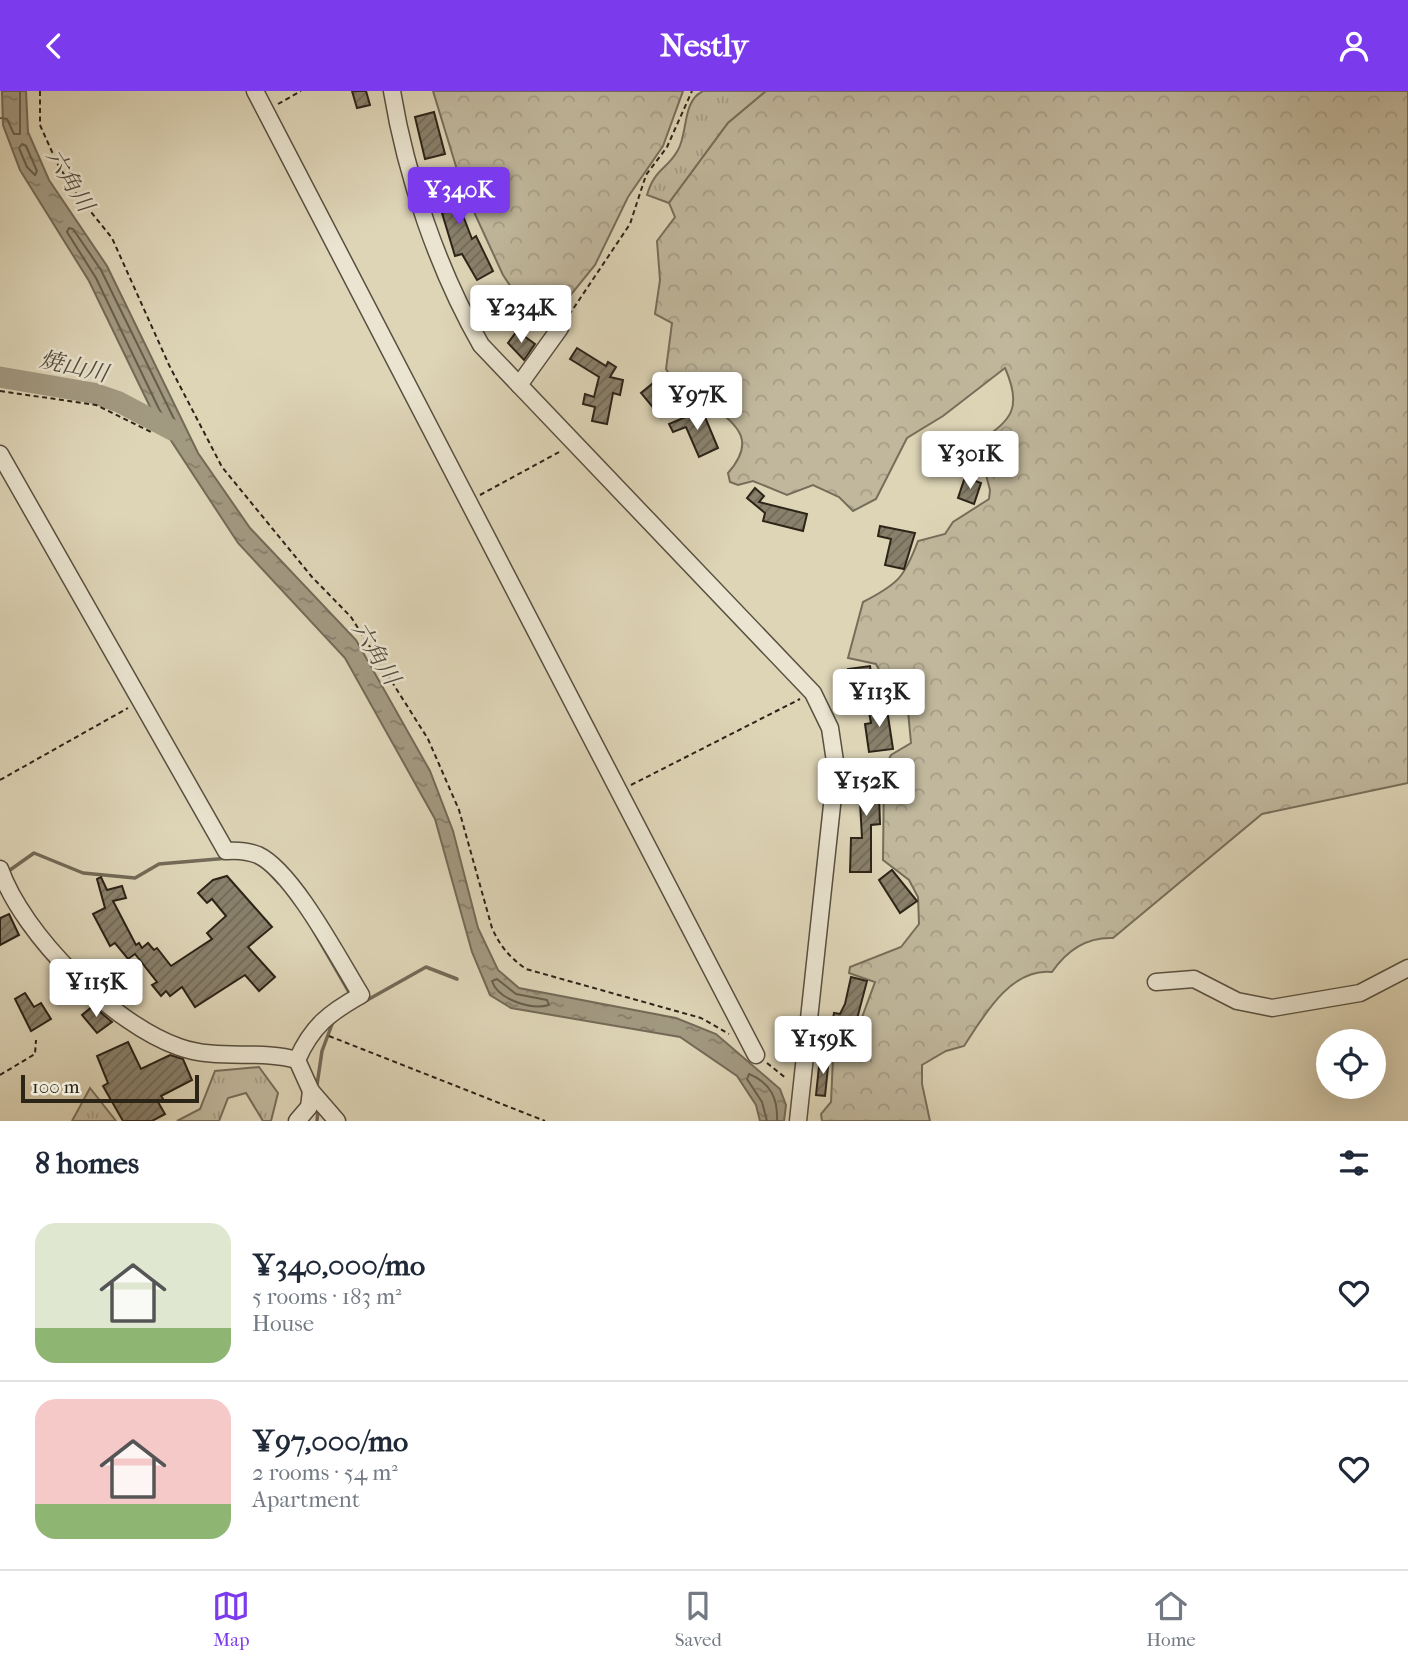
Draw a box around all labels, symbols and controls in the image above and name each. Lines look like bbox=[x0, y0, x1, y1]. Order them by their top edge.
icon: back bbox=[35, 27, 73, 65]
text: Nestly bbox=[660, 27, 748, 64]
icon: person bbox=[1335, 27, 1373, 65]
water label: 六角川 bbox=[40, 144, 101, 219]
pin: ¥340K bbox=[410, 167, 508, 227]
text: ¥340K bbox=[424, 176, 494, 203]
pin: ¥234K bbox=[472, 285, 570, 345]
text: ¥234K bbox=[486, 294, 556, 321]
water label: 焼山川 bbox=[37, 346, 113, 388]
pin: ¥97K bbox=[656, 373, 738, 432]
text: ¥97K bbox=[668, 381, 726, 408]
pin: ¥301K bbox=[921, 431, 1019, 491]
text: ¥301K bbox=[938, 440, 1002, 467]
water label: 六角川 bbox=[346, 617, 407, 692]
pin: ¥113K bbox=[830, 669, 928, 729]
text: ¥113K bbox=[849, 678, 909, 705]
pin: ¥152K bbox=[817, 759, 915, 818]
text: ¥152K bbox=[834, 767, 898, 794]
pin: ¥115K bbox=[47, 960, 145, 1019]
text: ¥115K bbox=[66, 968, 126, 995]
pin: ¥159K bbox=[774, 1017, 872, 1076]
text: ¥159K bbox=[791, 1025, 855, 1052]
map controls bbox=[1316, 1029, 1386, 1099]
button: locate bbox=[1316, 1029, 1386, 1099]
scale bar bbox=[21, 1072, 200, 1104]
text: 100 m bbox=[32, 1076, 80, 1098]
icon: filters bbox=[1335, 1144, 1373, 1182]
text: 8 homes bbox=[35, 1146, 139, 1181]
text: ¥340,000/mo bbox=[252, 1248, 425, 1283]
icon: home bbox=[91, 1251, 175, 1335]
icon: heart bbox=[1335, 1274, 1373, 1312]
text: 5 rooms · 183 m² bbox=[252, 1283, 402, 1310]
text: House bbox=[252, 1310, 314, 1337]
text: ¥97,000/mo bbox=[252, 1424, 408, 1459]
icon: home bbox=[91, 1427, 175, 1511]
icon: heart bbox=[1335, 1450, 1373, 1488]
text: 2 rooms · 54 m² bbox=[252, 1459, 398, 1486]
text: Apartment bbox=[252, 1486, 360, 1513]
tab: Map bbox=[212, 1587, 250, 1651]
tab: Saved bbox=[675, 1587, 722, 1651]
tab: Home bbox=[1146, 1587, 1196, 1651]

